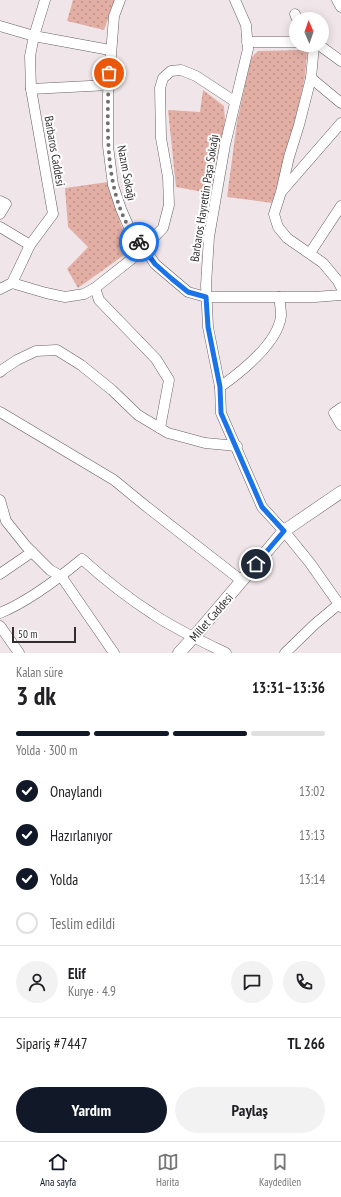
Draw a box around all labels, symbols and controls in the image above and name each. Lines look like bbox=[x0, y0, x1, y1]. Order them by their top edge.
north arrow bbox=[289, 12, 329, 52]
map controls bbox=[289, 12, 329, 52]
pin bbox=[92, 56, 126, 90]
icon: bag bbox=[98, 62, 120, 84]
street label: Barbaros Caddesi bbox=[41, 115, 69, 187]
street label: Barbaros Hayrettin Paşa Sokağı bbox=[187, 133, 221, 263]
street label: Nazım Sokağı bbox=[114, 144, 140, 202]
courier bbox=[119, 222, 159, 262]
icon: bike bbox=[128, 231, 150, 253]
pin bbox=[239, 547, 273, 581]
icon: home bbox=[245, 553, 267, 575]
street label: Millet Caddesi bbox=[186, 590, 236, 644]
scale bar bbox=[12, 625, 76, 644]
text: 50 m bbox=[18, 627, 37, 641]
text: Kalan süre bbox=[16, 664, 63, 681]
text: 13:31–13:36 bbox=[252, 678, 325, 697]
text: 3 dk bbox=[16, 679, 56, 712]
text: Yolda · 300 m bbox=[16, 742, 78, 759]
icon: check bbox=[16, 780, 38, 802]
text: Onaylandı bbox=[50, 782, 102, 801]
text: 13:02 bbox=[299, 783, 325, 800]
icon: check bbox=[16, 824, 38, 846]
text: Hazırlanıyor bbox=[50, 826, 112, 845]
text: 13:13 bbox=[299, 827, 325, 844]
icon: check bbox=[16, 868, 38, 890]
text: Yolda bbox=[50, 870, 78, 889]
text: 13:14 bbox=[299, 871, 325, 888]
text: Teslim edildi bbox=[50, 914, 115, 933]
button: person bbox=[16, 961, 58, 1003]
button: chat bbox=[231, 961, 273, 1003]
button: phone bbox=[283, 961, 325, 1003]
text: Elif bbox=[68, 964, 85, 983]
text: Kurye · 4.9 bbox=[68, 983, 116, 1000]
text: Sipariş #7447 bbox=[16, 1034, 88, 1053]
text: TL 266 bbox=[288, 1034, 325, 1053]
button: Yardım bbox=[16, 1087, 167, 1133]
button: Paylaş bbox=[175, 1087, 325, 1133]
tab: Ana sayfa bbox=[40, 1151, 76, 1189]
tab: Harita bbox=[156, 1151, 179, 1189]
tab: Kaydedilen bbox=[259, 1151, 301, 1189]

